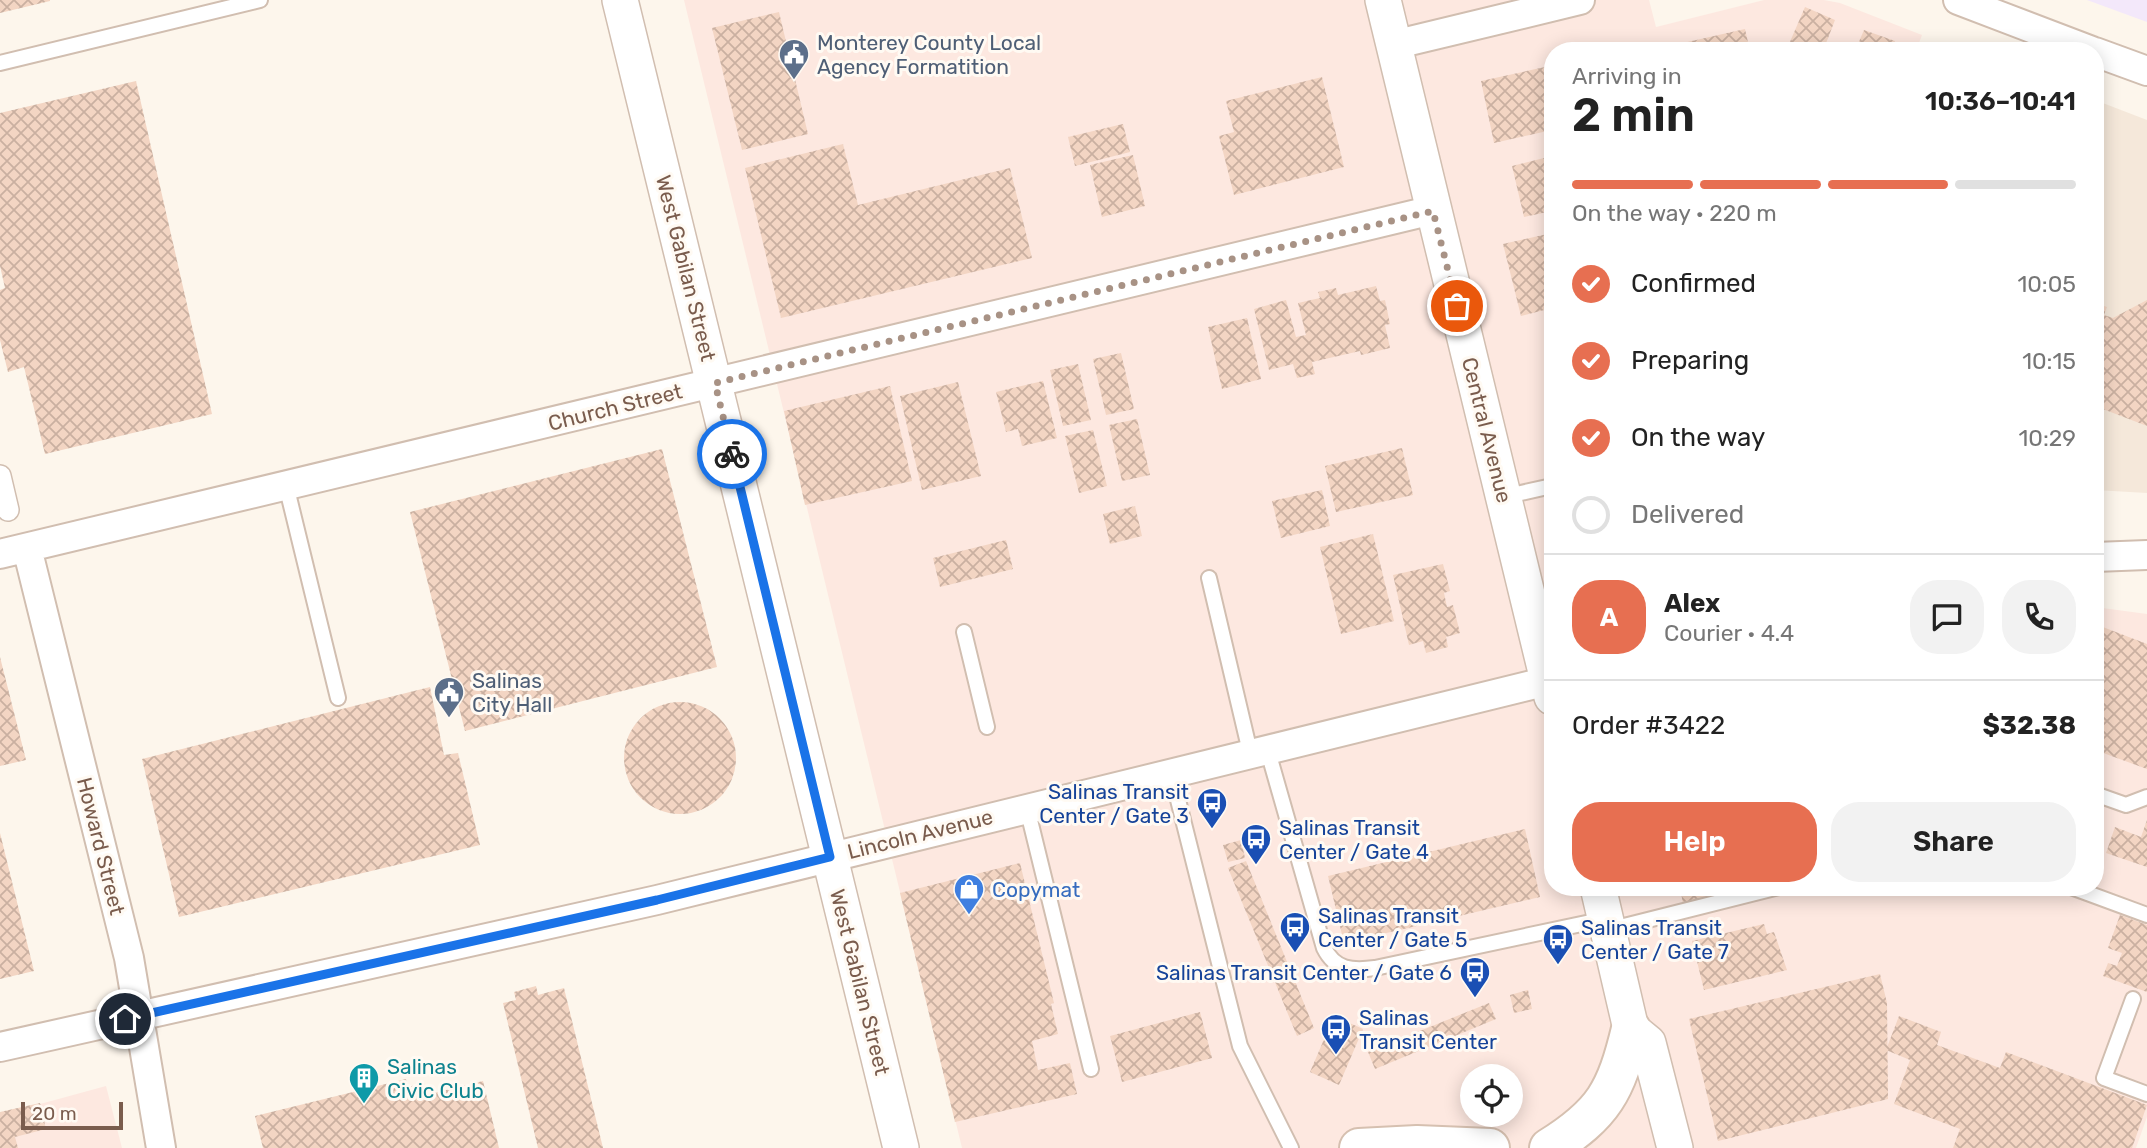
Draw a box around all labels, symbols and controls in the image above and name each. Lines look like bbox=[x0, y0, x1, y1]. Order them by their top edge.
place label: Monterey County Local Agency Formatition bbox=[817, 30, 1041, 79]
public building icon: Monterey County Local Agency Formatition bbox=[777, 37, 811, 81]
text: Arriving in bbox=[1572, 62, 1682, 90]
text: 10:36–10:41 bbox=[1925, 86, 2076, 117]
text: 2 min bbox=[1572, 88, 1695, 143]
street label: West Gabilan Street bbox=[651, 172, 721, 364]
text: On the way · 220 m bbox=[1572, 199, 1777, 227]
icon: check bbox=[1572, 265, 1610, 303]
text: Confirmed bbox=[1631, 268, 1756, 299]
text: 10:05 bbox=[2017, 270, 2076, 298]
pin bbox=[1427, 276, 1487, 336]
icon: bag bbox=[1438, 287, 1476, 325]
icon: check bbox=[1572, 342, 1610, 380]
text: Preparing bbox=[1631, 345, 1749, 376]
text: 10:15 bbox=[2022, 347, 2076, 375]
street label: Central Avenue bbox=[1457, 355, 1517, 505]
street label: Church Street bbox=[545, 378, 685, 436]
courier bbox=[697, 419, 767, 489]
icon: check bbox=[1572, 419, 1610, 457]
text: On the way bbox=[1631, 422, 1765, 453]
text: 10:29 bbox=[2019, 424, 2076, 452]
icon: bike bbox=[713, 435, 751, 473]
text: Delivered bbox=[1631, 499, 1744, 530]
button: chat bbox=[1910, 580, 1984, 654]
button: phone bbox=[2002, 580, 2076, 654]
text: Alex bbox=[1664, 588, 1720, 619]
text: A bbox=[1600, 602, 1618, 633]
text: Courier · 4.4 bbox=[1664, 619, 1794, 647]
place label: Salinas City Hall bbox=[472, 668, 552, 717]
public building icon: Salinas City Hall bbox=[432, 675, 466, 719]
text: Order #3422 bbox=[1572, 710, 1725, 741]
text: $32.38 bbox=[1982, 710, 2076, 741]
street label: Howard Street bbox=[72, 775, 130, 917]
place label: Salinas Transit Center / Gate 3 bbox=[1039, 779, 1189, 828]
bus stop icon: Salinas Transit Center / Gate 3 bbox=[1195, 786, 1229, 830]
button: Help bbox=[1572, 802, 1817, 882]
button: Share bbox=[1831, 802, 2076, 882]
street label: Lincoln Avenue bbox=[845, 804, 995, 864]
place label: Salinas Transit Center / Gate 4 bbox=[1279, 815, 1429, 864]
bus stop icon: Salinas Transit Center / Gate 4 bbox=[1239, 822, 1273, 866]
shop icon: Copymat bbox=[952, 872, 986, 916]
place label: Copymat bbox=[992, 877, 1080, 902]
street label: West Gabilan Street bbox=[825, 886, 895, 1078]
place label: Salinas Transit Center / Gate 5 bbox=[1318, 903, 1468, 952]
bus stop icon: Salinas Transit Center / Gate 5 bbox=[1278, 910, 1312, 954]
place label: Salinas Transit Center / Gate 7 bbox=[1581, 915, 1729, 964]
bus stop icon: Salinas Transit Center / Gate 7 bbox=[1541, 922, 1575, 966]
bus stop icon: Salinas Transit Center / Gate 6 bbox=[1458, 955, 1492, 999]
place label: Salinas Transit Center / Gate 6 bbox=[1156, 960, 1452, 985]
pin bbox=[95, 989, 155, 1049]
icon: home bbox=[106, 1000, 144, 1038]
place label: Salinas Transit Center bbox=[1359, 1005, 1497, 1054]
bus stop icon: Salinas Transit Center bbox=[1319, 1012, 1353, 1056]
place label: Salinas Civic Club bbox=[387, 1054, 484, 1103]
building icon: Salinas Civic Club bbox=[347, 1061, 381, 1105]
map controls bbox=[1460, 1064, 1523, 1127]
button: locate bbox=[1460, 1064, 1523, 1127]
scale bar bbox=[21, 1099, 122, 1131]
text: 20 m bbox=[32, 1102, 77, 1125]

